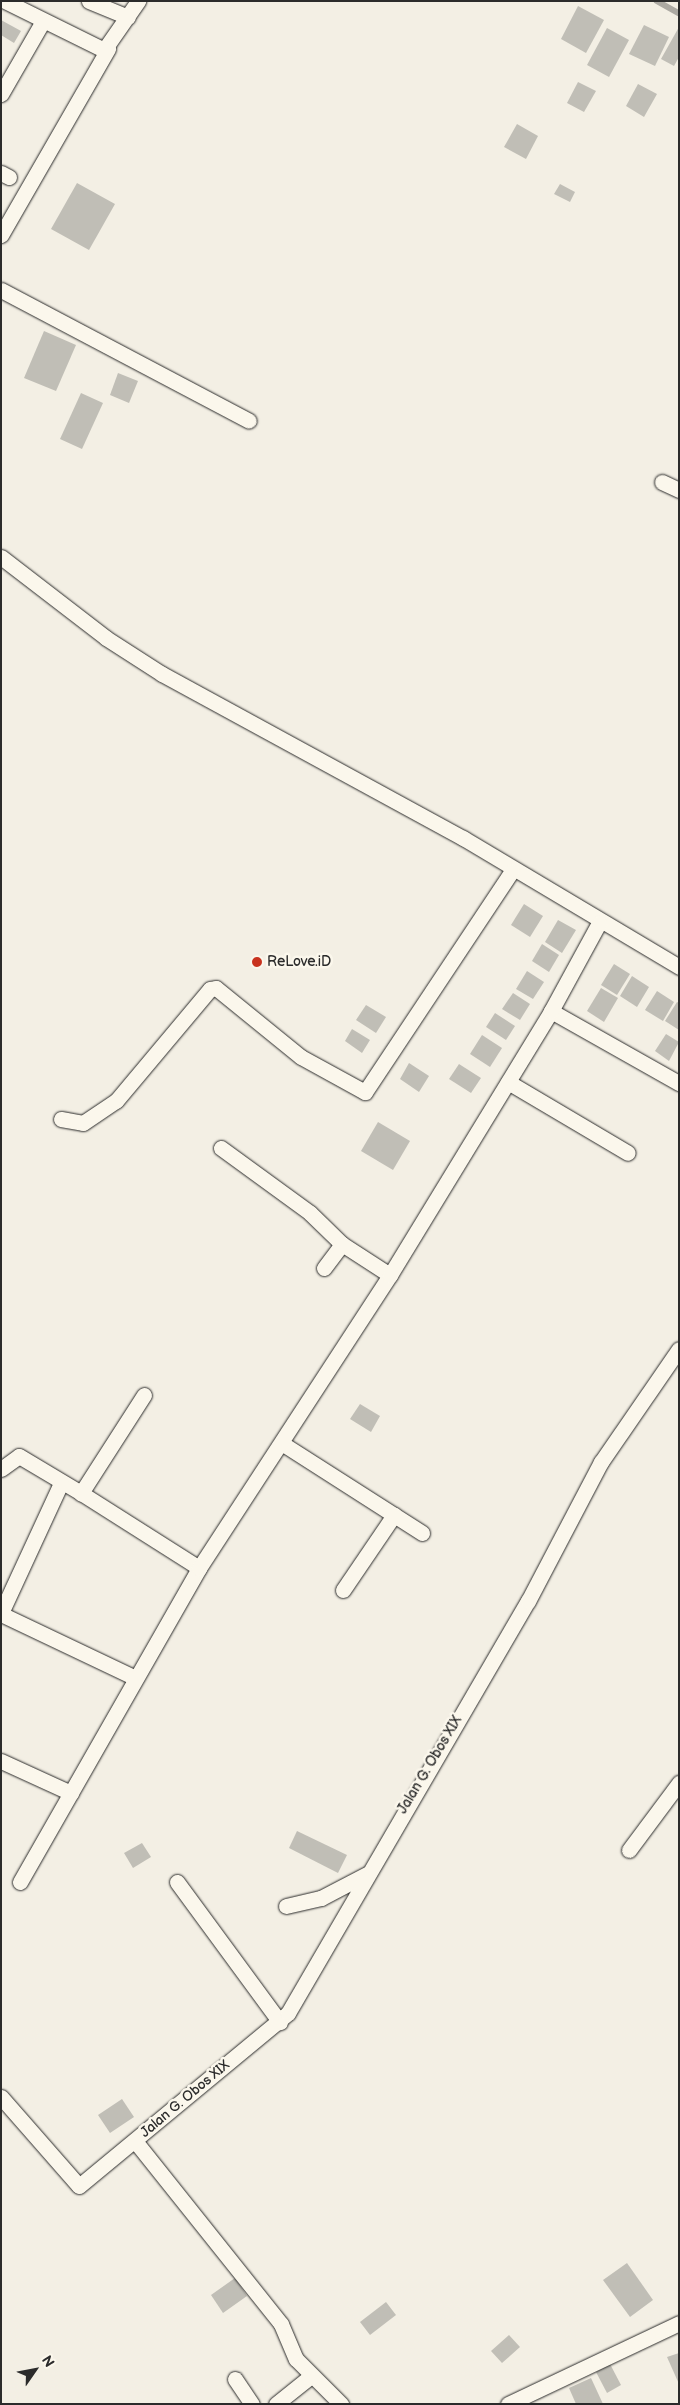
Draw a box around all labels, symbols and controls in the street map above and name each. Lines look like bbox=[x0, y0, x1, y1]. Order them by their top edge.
place label: ReLove.iD bbox=[267, 954, 331, 970]
marker: ReLove.iD bbox=[251, 956, 263, 968]
street label: Jalan G. Obos XIX bbox=[394, 1713, 466, 1817]
street label: Jalan G. Obos XIX bbox=[137, 2057, 233, 2141]
north arrow bbox=[10, 2345, 60, 2395]
text: N bbox=[38, 2353, 58, 2371]

